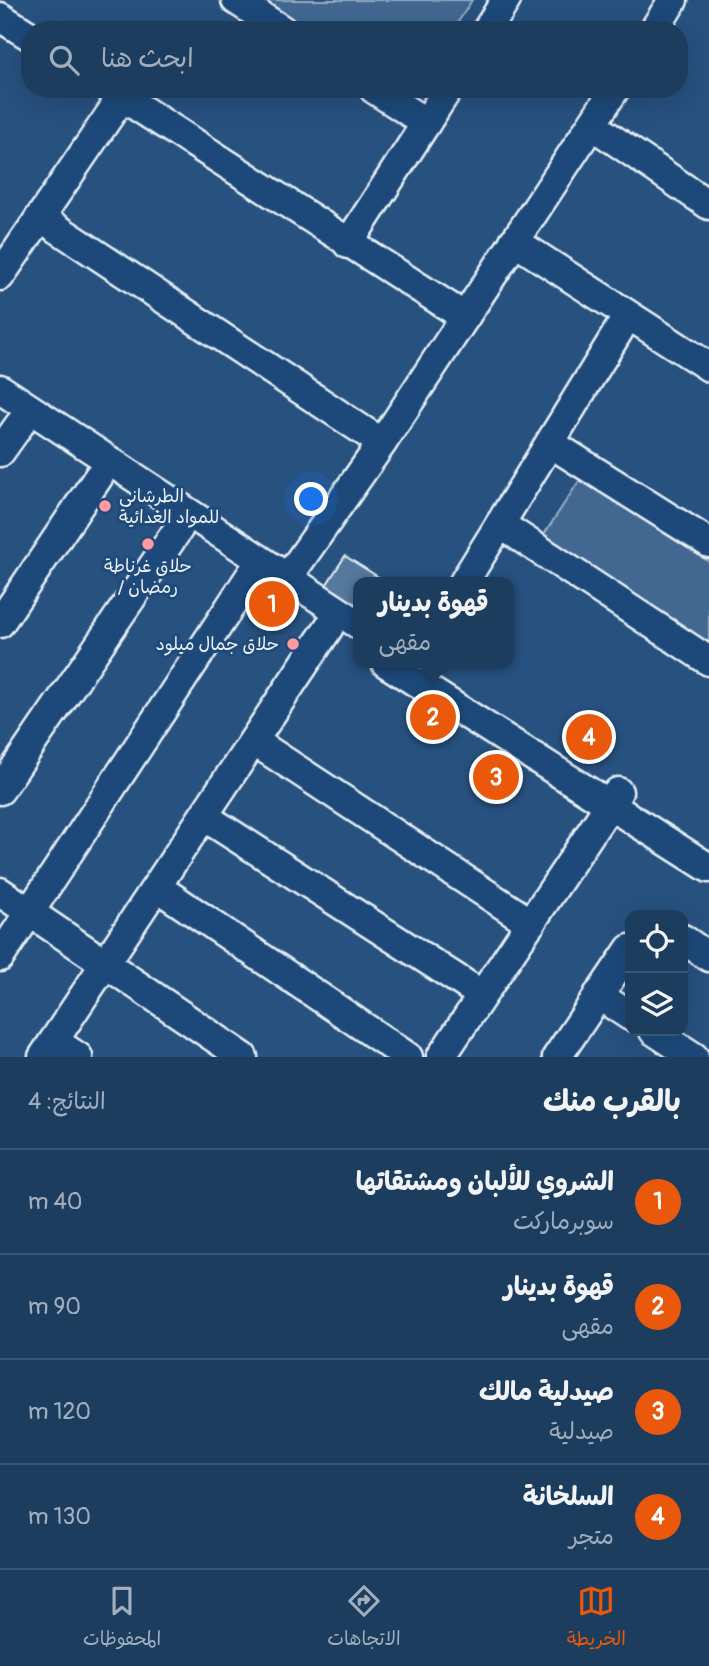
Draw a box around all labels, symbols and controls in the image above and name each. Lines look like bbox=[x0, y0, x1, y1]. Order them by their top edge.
search box bbox=[21, 21, 688, 98]
icon: search bbox=[45, 41, 83, 79]
text: ابحث هنا bbox=[101, 43, 194, 75]
your location bbox=[294, 482, 328, 516]
place label: الطرشاني للمواد الغدائية bbox=[119, 485, 219, 529]
marker: الطرشاني للمواد الغدائية bbox=[97, 498, 113, 514]
marker: حلاق غرناطة / رمضان bbox=[140, 536, 156, 552]
place label: حلاق غرناطة / رمضان bbox=[104, 555, 192, 599]
popup bbox=[353, 577, 514, 668]
pin: 1 bbox=[249, 578, 295, 630]
text: قهوة بدينار bbox=[378, 587, 489, 619]
text: مقهى bbox=[378, 628, 431, 657]
place label: حلاق جمال ميلود bbox=[156, 633, 279, 656]
marker: حلاق جمال ميلود bbox=[285, 636, 301, 652]
pin: 2 bbox=[410, 691, 456, 743]
pin: 4 bbox=[566, 711, 612, 763]
pin: 3 bbox=[473, 751, 519, 803]
map controls bbox=[625, 910, 688, 1036]
button: locate bbox=[625, 910, 688, 973]
button: layers bbox=[625, 973, 688, 1036]
text: بالقرب منك bbox=[543, 1083, 681, 1120]
text: النتائج: 4 bbox=[28, 1087, 106, 1116]
text: الشروي للألبان ومشتقاتها bbox=[356, 1166, 614, 1198]
text: 40 m bbox=[28, 1187, 83, 1216]
text: 1 bbox=[654, 1187, 663, 1216]
text: سوبرماركت bbox=[513, 1207, 614, 1236]
text: قهوة بدينار bbox=[504, 1271, 614, 1303]
text: 90 m bbox=[28, 1292, 81, 1321]
text: 2 bbox=[652, 1292, 664, 1321]
text: مقهى bbox=[561, 1312, 614, 1341]
text: صيدلية مالك bbox=[479, 1376, 614, 1408]
text: 120 m bbox=[28, 1397, 91, 1426]
text: 3 bbox=[652, 1397, 664, 1426]
text: صيدلية bbox=[549, 1417, 614, 1446]
text: السلخانة bbox=[523, 1481, 614, 1513]
text: 130 m bbox=[28, 1502, 91, 1531]
text: 4 bbox=[651, 1502, 665, 1531]
text: متجر bbox=[569, 1522, 614, 1551]
tab: المحفوظات bbox=[83, 1582, 161, 1655]
tab: الاتجاهات bbox=[327, 1582, 401, 1655]
tab: الخريطة bbox=[567, 1582, 626, 1655]

